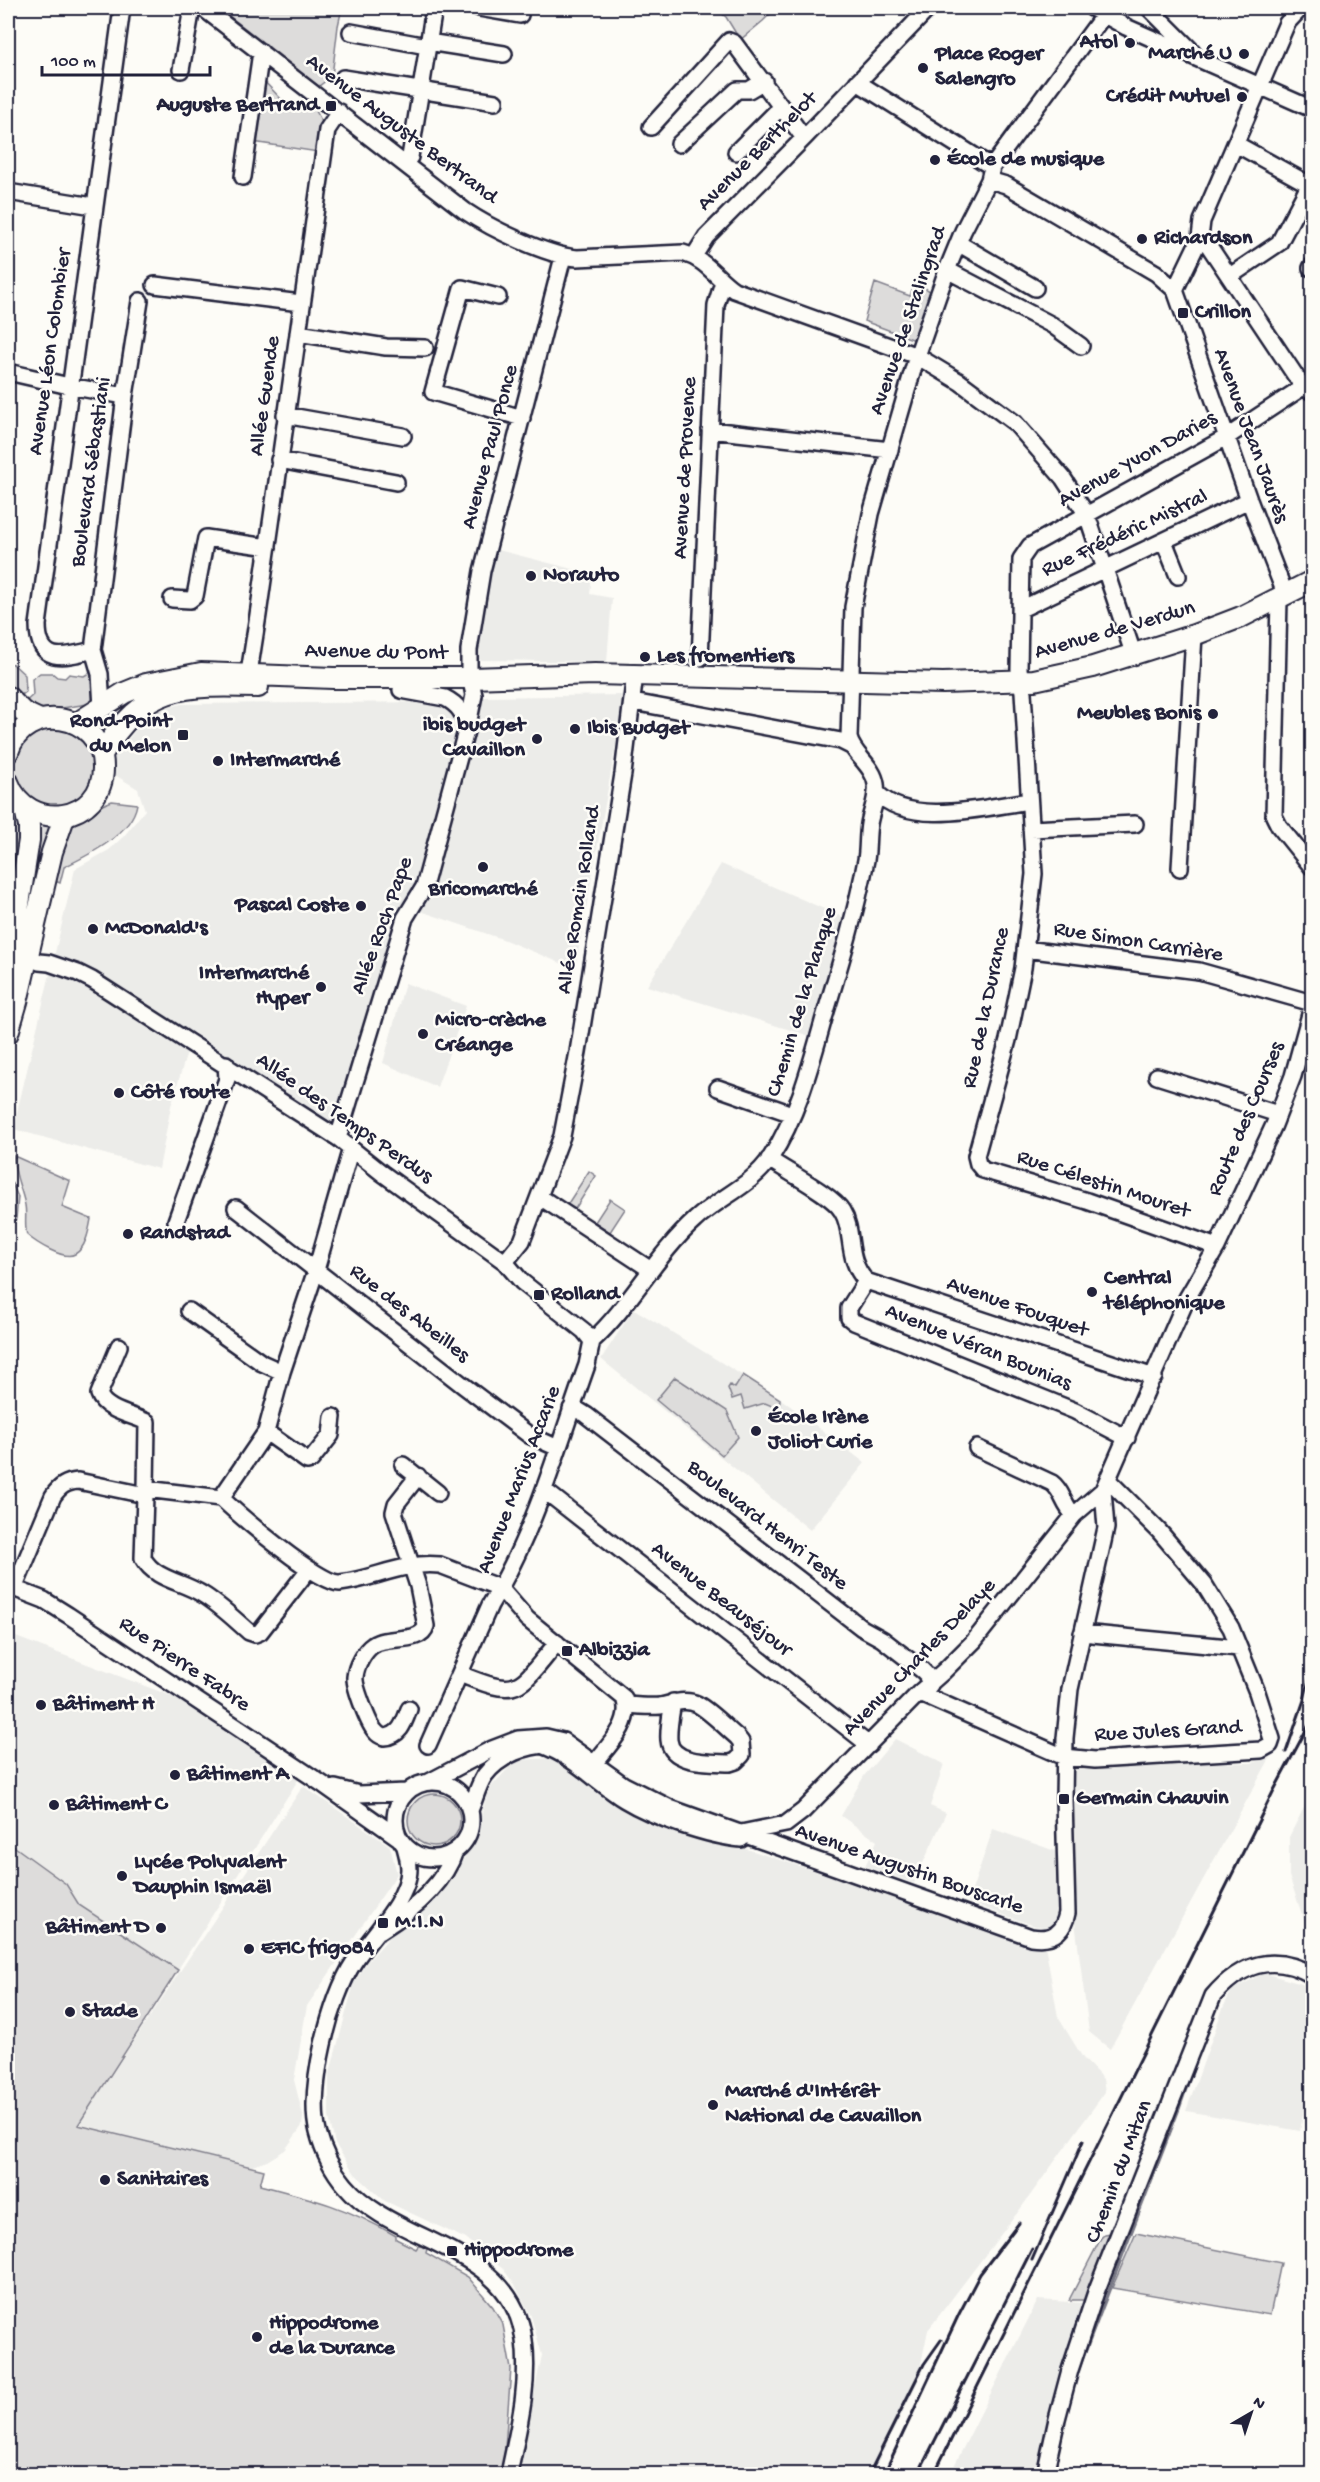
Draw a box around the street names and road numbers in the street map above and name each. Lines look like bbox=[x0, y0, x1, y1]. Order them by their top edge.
street label: Avenue Auguste Bertrand bbox=[300, 49, 504, 212]
street label: Avenue Berthelot bbox=[693, 85, 825, 217]
street label: Avenue de Stalingrad bbox=[865, 221, 954, 419]
street label: Avenue Léon Colombier bbox=[24, 245, 79, 457]
street label: Allée Guende bbox=[245, 334, 287, 458]
street label: Avenue Jean Jaurès bbox=[1206, 345, 1294, 528]
street label: Avenue Paul Ponce bbox=[457, 361, 526, 532]
street label: Boulevard Sébastiani bbox=[66, 375, 118, 570]
street label: Avenue de Provence bbox=[668, 376, 704, 560]
street label: Avenue Yvon Daries bbox=[1054, 405, 1222, 514]
street label: Rue Frédéric Mistral bbox=[1038, 484, 1212, 584]
street label: Avenue de Verdun bbox=[1032, 595, 1199, 666]
street label: Avenue du Pont bbox=[304, 639, 450, 667]
street label: Allée Romain Rolland bbox=[552, 802, 608, 996]
street label: Allée Roch Pape bbox=[346, 853, 420, 998]
street label: Chemin de la Planque bbox=[762, 903, 844, 1100]
street label: Rue Simon Carrière bbox=[1051, 917, 1225, 969]
street label: Rue de la Durance bbox=[957, 924, 1017, 1091]
street label: Route des Courses bbox=[1203, 1037, 1292, 1200]
street label: Allée des Temps Perdus bbox=[250, 1048, 438, 1190]
street label: Rue Célestin Mouret bbox=[1013, 1145, 1195, 1226]
street label: Rue des Abeilles bbox=[344, 1259, 475, 1370]
street label: Avenue Fouquet bbox=[943, 1272, 1093, 1345]
street label: Avenue Véran Bounias bbox=[881, 1299, 1076, 1398]
street label: Avenue Marius Accarie bbox=[472, 1382, 568, 1578]
street label: Boulevard Henri Teste bbox=[680, 1454, 853, 1597]
street label: Avenue Beauséjour bbox=[645, 1537, 798, 1665]
street label: Avenue Charles Delaye bbox=[838, 1573, 1003, 1742]
street label: Rue Pierre Fabre bbox=[113, 1611, 255, 1719]
street label: Rue Jules Grand bbox=[1094, 1715, 1244, 1749]
street label: Avenue Augustin Bouscarle bbox=[791, 1819, 1027, 1922]
street label: Chemin du Mitan bbox=[1081, 2096, 1159, 2247]

